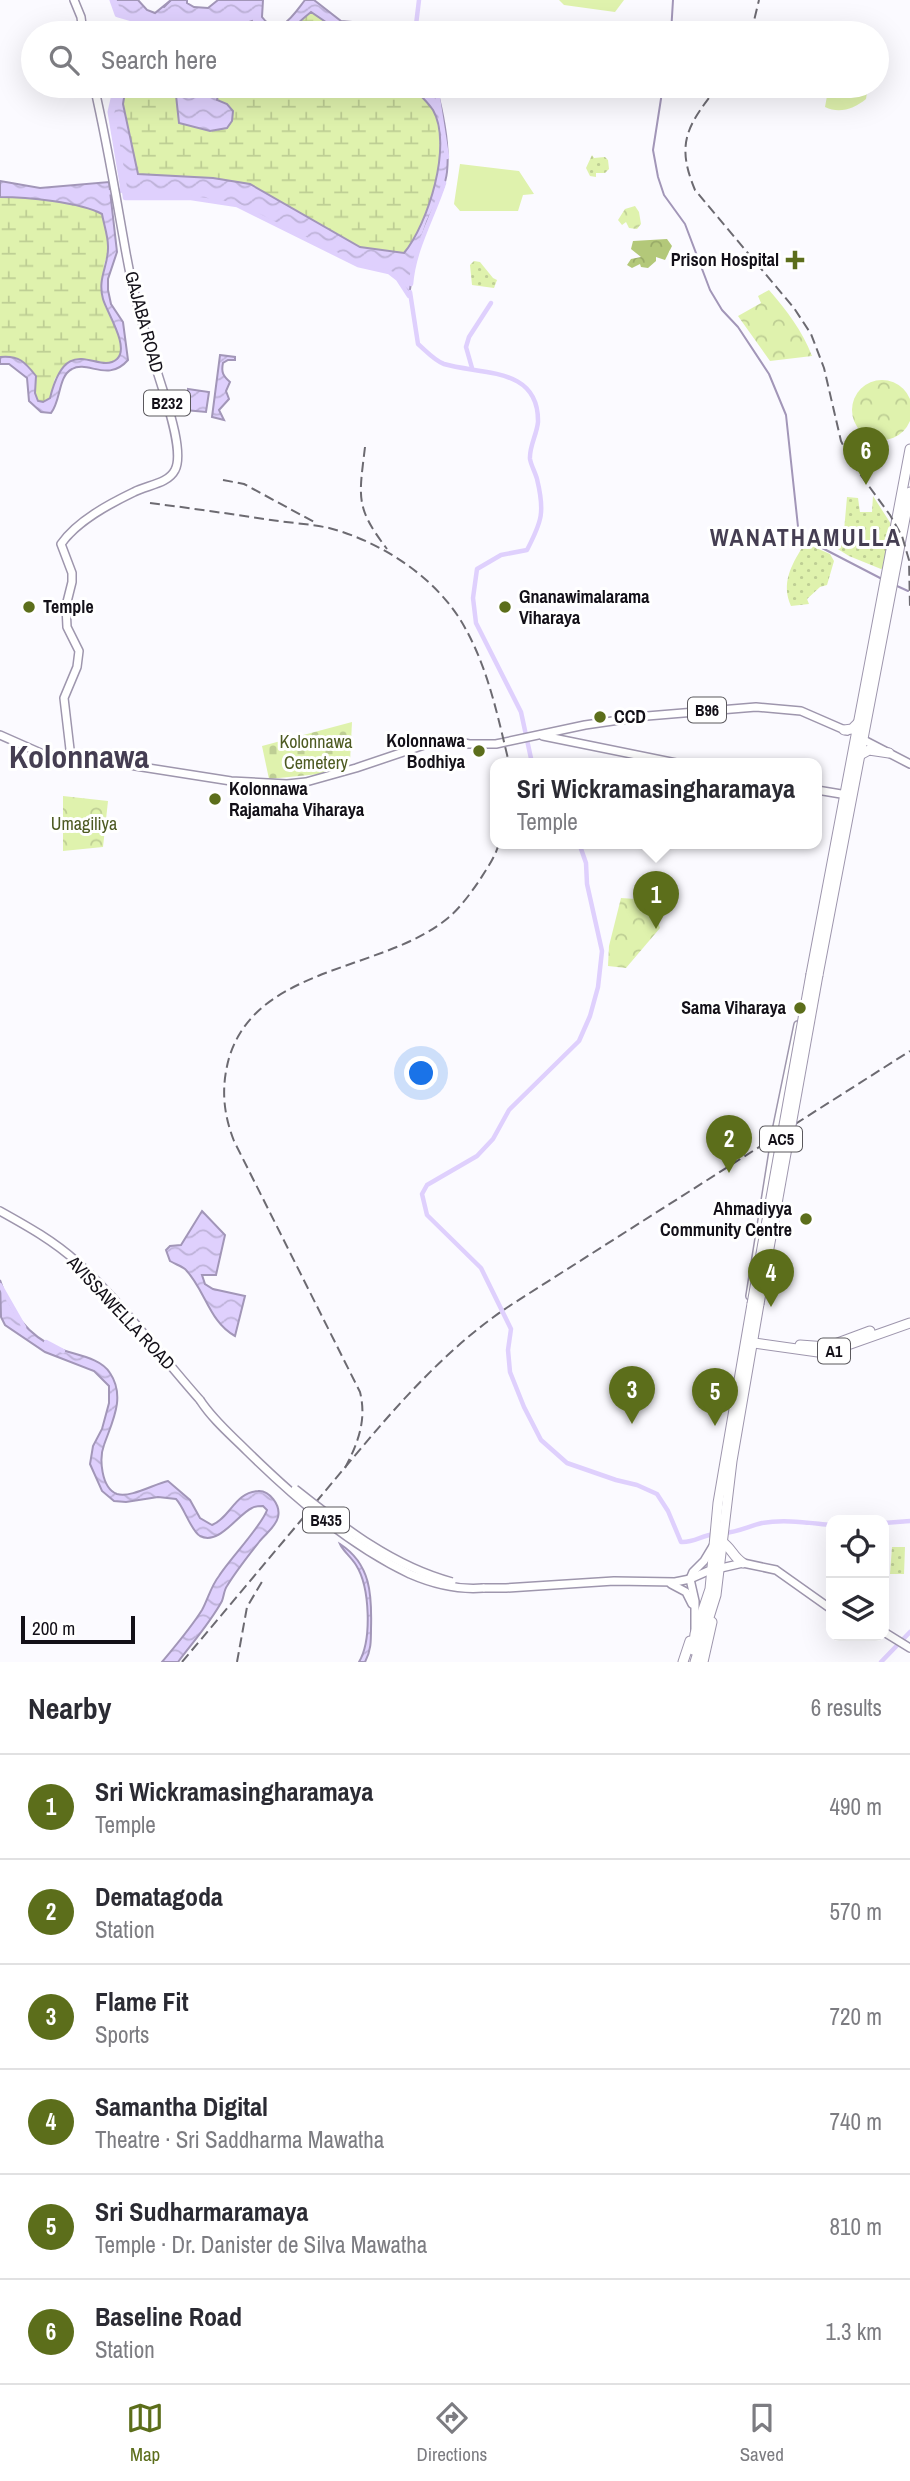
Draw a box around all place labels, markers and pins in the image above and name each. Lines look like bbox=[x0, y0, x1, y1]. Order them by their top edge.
place label: Prison Hospital bbox=[671, 247, 779, 272]
marker: Prison Hospital bbox=[785, 250, 805, 270]
pin: 6 bbox=[843, 427, 889, 485]
place label: Gnanawimalarama Viharaya bbox=[519, 584, 650, 630]
place label: Temple bbox=[43, 594, 94, 619]
marker: Temple bbox=[21, 599, 37, 615]
marker: Gnanawimalarama Viharaya bbox=[497, 599, 513, 615]
place label: CCD bbox=[614, 704, 646, 729]
marker: CCD bbox=[592, 709, 608, 725]
place label: Kolonnawa Bodhiya bbox=[386, 728, 466, 774]
marker: Kolonnawa Bodhiya bbox=[471, 743, 487, 759]
place label: Kolonnawa Rajamaha Viharaya bbox=[229, 776, 365, 822]
marker: Kolonnawa Rajamaha Viharaya bbox=[207, 791, 223, 807]
pin: 1 bbox=[633, 871, 679, 929]
place label: Sama Viharaya bbox=[681, 995, 787, 1020]
marker: Sama Viharaya bbox=[792, 1000, 808, 1016]
pin: 2 bbox=[706, 1115, 752, 1173]
place label: Ahmadiyya Community Centre bbox=[660, 1196, 793, 1242]
marker: Ahmadiyya Community Centre bbox=[798, 1211, 814, 1227]
pin: 4 bbox=[748, 1249, 794, 1307]
pin: 3 bbox=[609, 1366, 655, 1424]
pin: 5 bbox=[692, 1368, 738, 1426]

